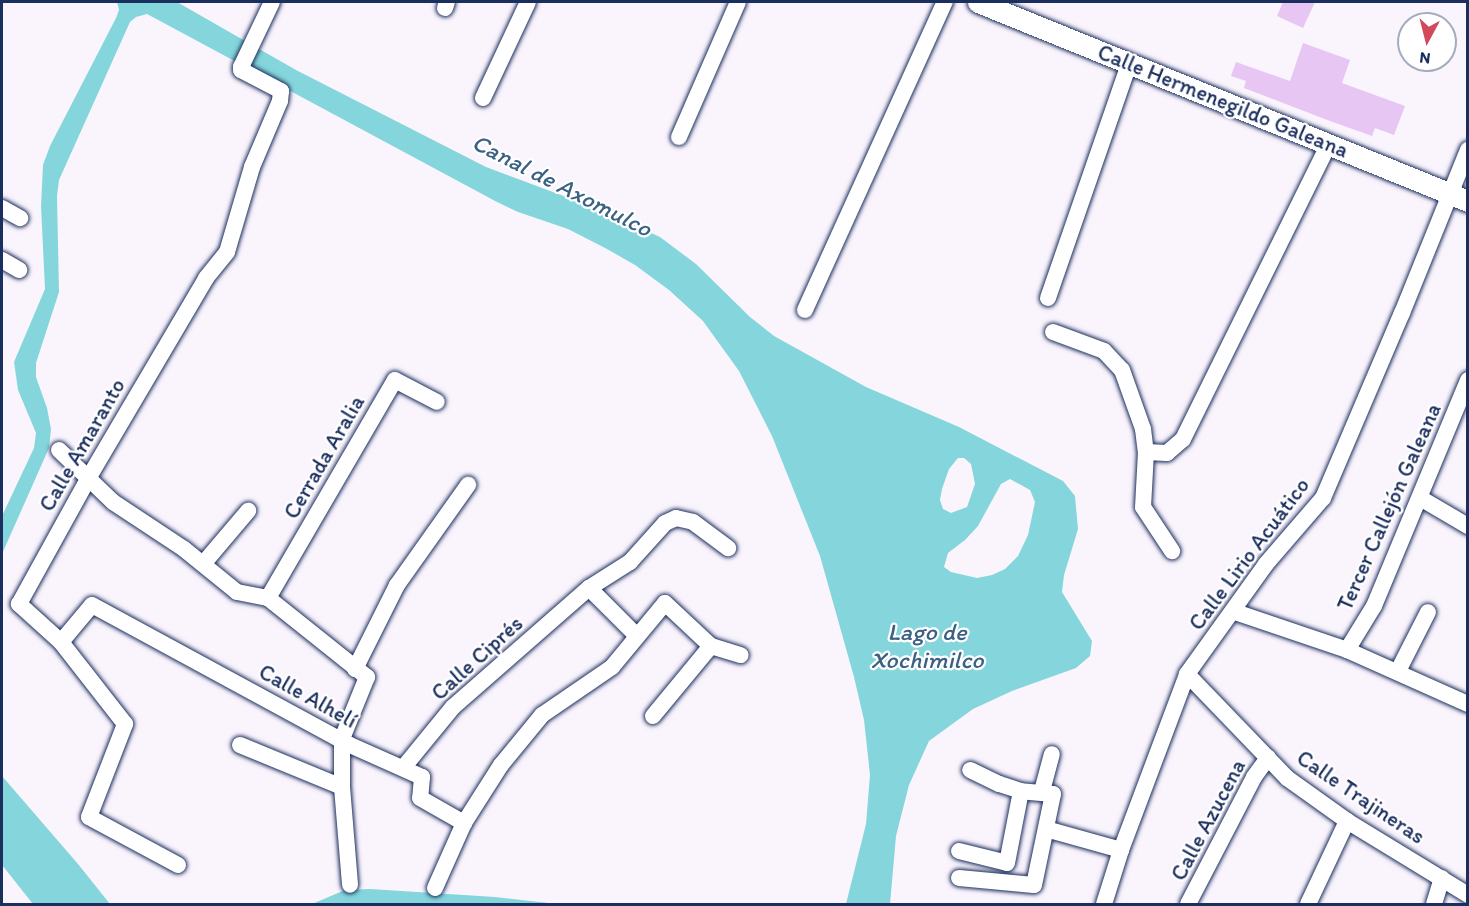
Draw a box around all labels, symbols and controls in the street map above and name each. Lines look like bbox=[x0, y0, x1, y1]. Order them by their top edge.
north arrow bbox=[1397, 12, 1457, 72]
street label: Calle Hermenegildo Galeana bbox=[1094, 39, 1352, 163]
text: N bbox=[1418, 48, 1432, 68]
water label: Canal de Axomulco bbox=[467, 127, 657, 243]
street label: Calle Amaranto bbox=[33, 374, 131, 516]
street label: Cerrada Aralia bbox=[278, 390, 370, 524]
street label: Tercer Callejón Galeana bbox=[1331, 399, 1447, 615]
street label: Calle Lirio Acuático bbox=[1183, 473, 1315, 635]
street label: Calle Ciprés bbox=[426, 610, 528, 706]
water label: Lago de Xochimilco bbox=[870, 618, 984, 674]
street label: Calle Alhelí bbox=[255, 658, 361, 734]
street label: Calle Trajineras bbox=[1292, 745, 1430, 849]
street label: Calle Azucena bbox=[1165, 755, 1251, 885]

